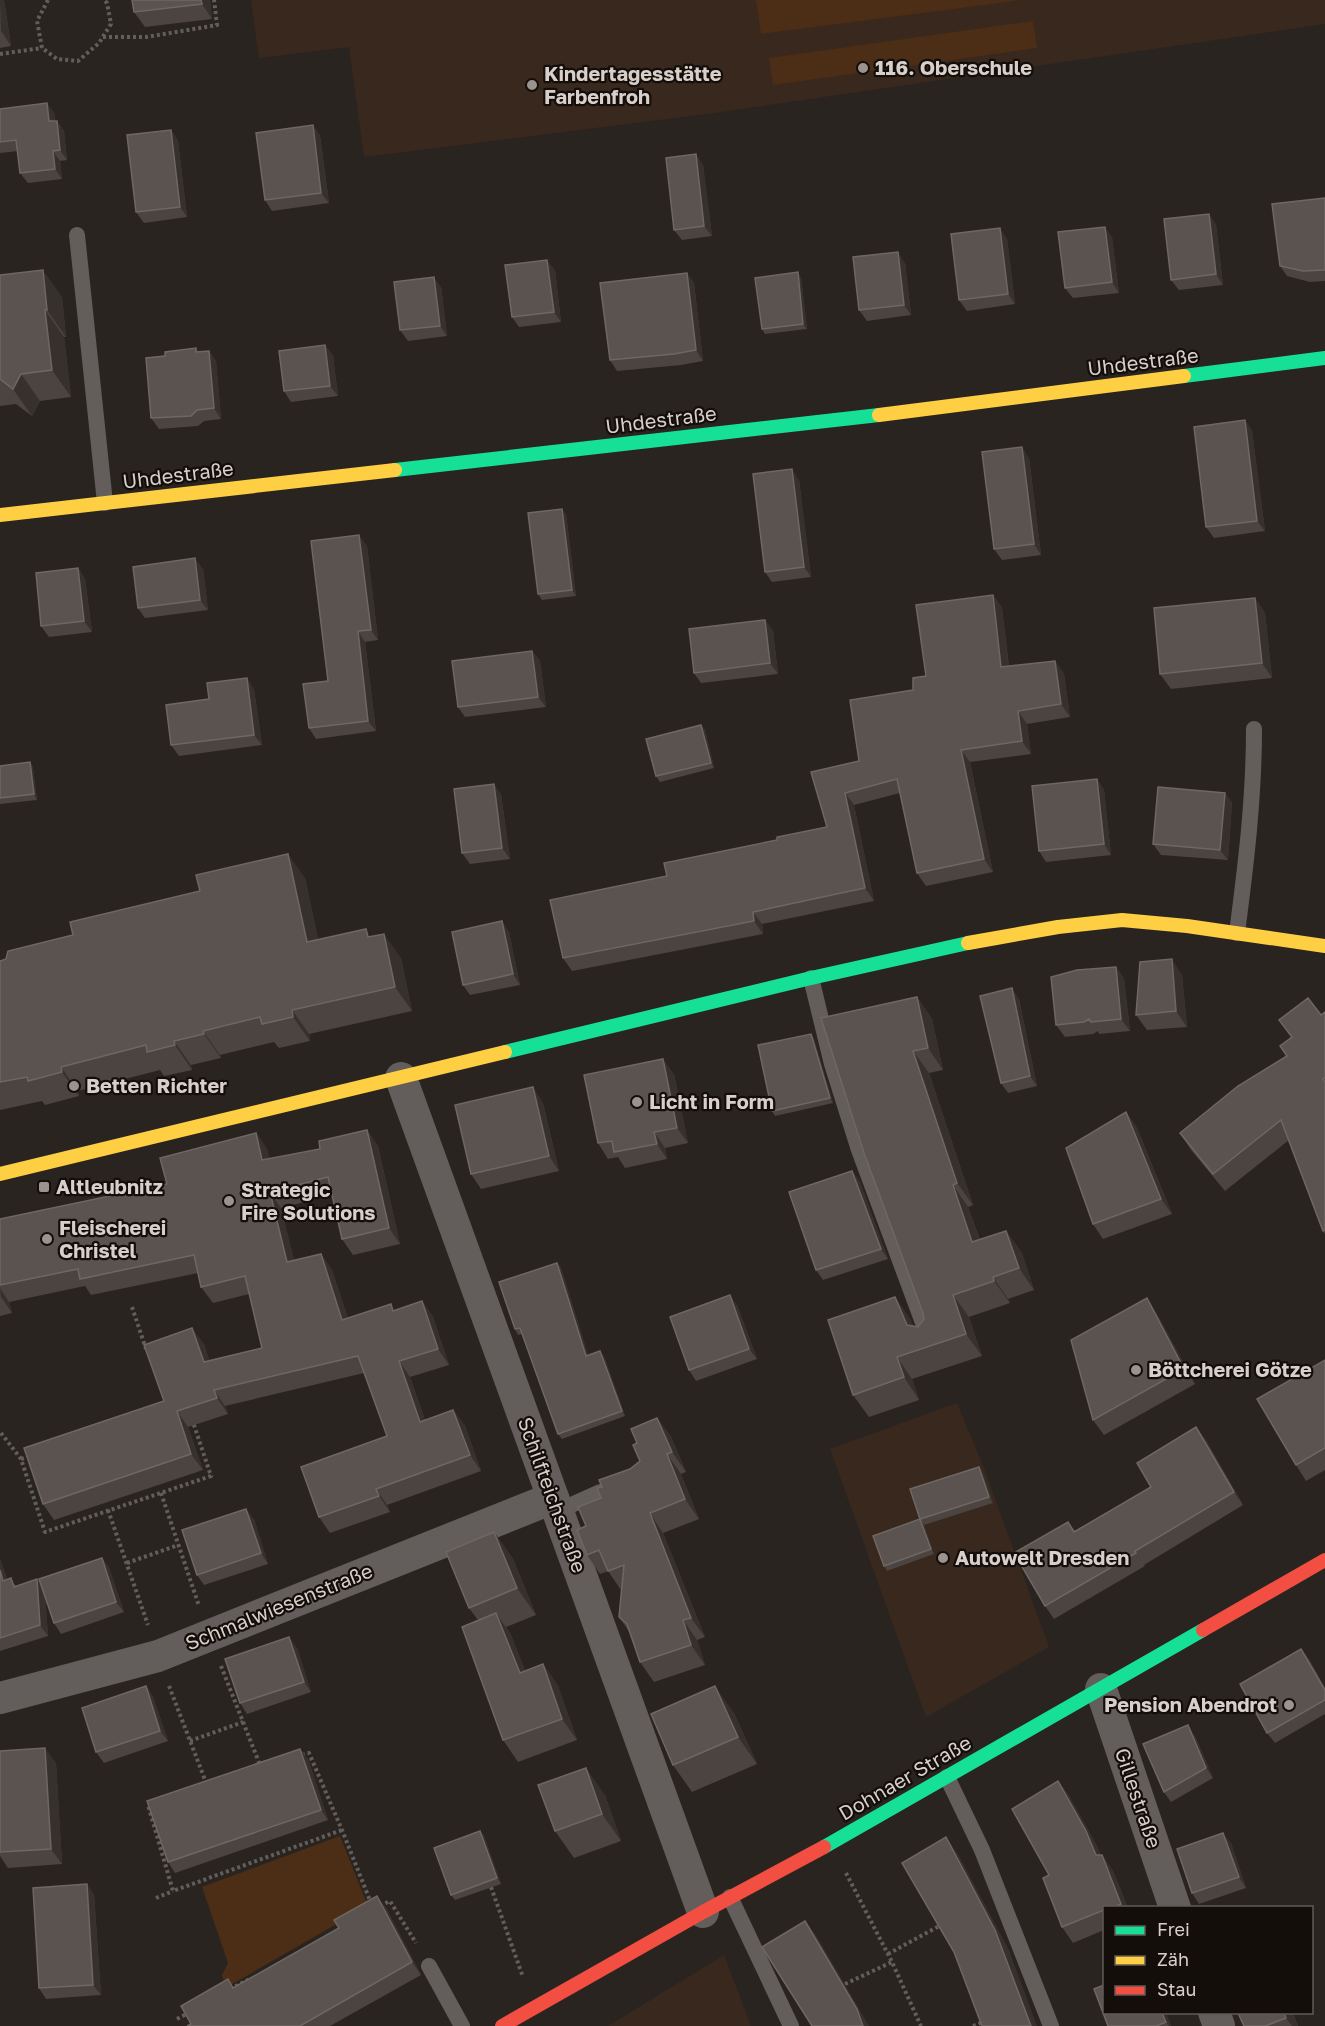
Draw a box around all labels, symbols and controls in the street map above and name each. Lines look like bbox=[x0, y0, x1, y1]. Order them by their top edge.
place label: 116. Oberschule bbox=[875, 55, 1032, 79]
place label: Kindertagesstätte Farbenfroh bbox=[544, 61, 722, 108]
marker: 116. Oberschule bbox=[856, 61, 870, 75]
marker: Kindertagesstätte Farbenfroh bbox=[525, 78, 539, 92]
street label: Uhdestraße bbox=[1086, 342, 1200, 380]
street label: Uhdestraße bbox=[604, 400, 718, 438]
street label: Uhdestraße bbox=[121, 455, 235, 493]
place label: Betten Richter bbox=[86, 1073, 227, 1097]
marker: Betten Richter bbox=[67, 1079, 81, 1093]
place label: Licht in Form bbox=[649, 1089, 774, 1113]
marker: Licht in Form bbox=[630, 1095, 644, 1109]
place label: Altleubnitz bbox=[56, 1174, 163, 1198]
place label: Strategic Fire Solutions bbox=[241, 1177, 375, 1224]
marker: Altleubnitz bbox=[37, 1180, 51, 1194]
marker: Strategic Fire Solutions bbox=[222, 1194, 236, 1208]
place label: Fleischerei Christel bbox=[59, 1215, 166, 1262]
marker: Fleischerei Christel bbox=[40, 1232, 54, 1246]
place label: Böttcherei Götze bbox=[1148, 1357, 1312, 1381]
marker: Böttcherei Götze bbox=[1129, 1363, 1143, 1377]
street label: Schilfteichstraße bbox=[514, 1414, 592, 1576]
place label: Autowelt Dresden bbox=[955, 1545, 1129, 1569]
marker: Autowelt Dresden bbox=[936, 1551, 950, 1565]
street label: Schmalwiesenstraße bbox=[182, 1558, 376, 1655]
place label: Pension Abendrot bbox=[1104, 1692, 1277, 1716]
marker: Pension Abendrot bbox=[1282, 1698, 1296, 1712]
street label: Dohnaer Straße bbox=[834, 1730, 975, 1825]
street label: Gillestraße bbox=[1111, 1744, 1167, 1851]
legend bbox=[1103, 1906, 1313, 2014]
text: Frei bbox=[1157, 1918, 1190, 1940]
text: Zäh bbox=[1157, 1948, 1189, 1970]
text: Stau bbox=[1157, 1978, 1196, 2000]

